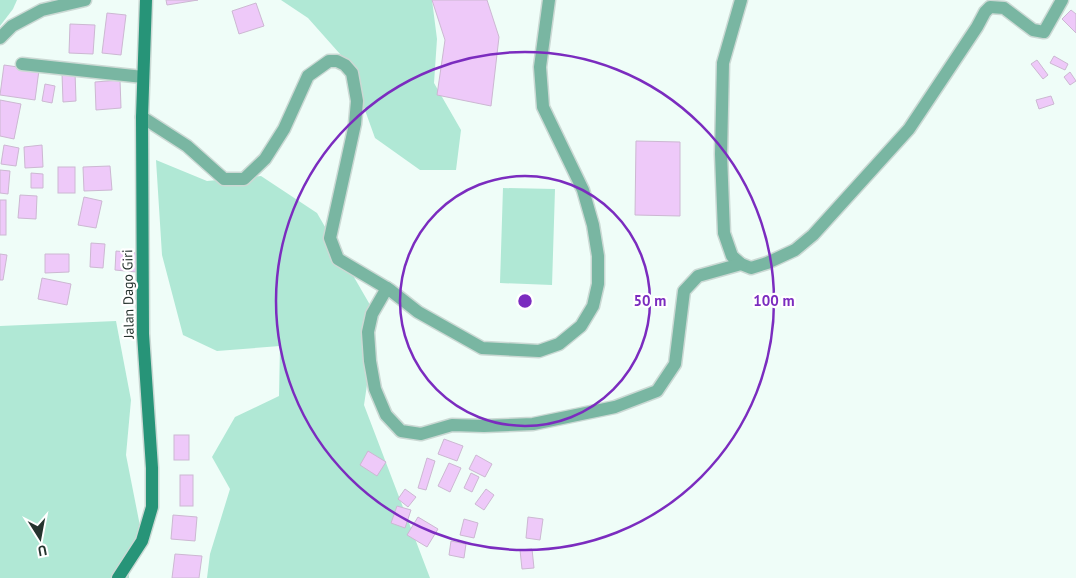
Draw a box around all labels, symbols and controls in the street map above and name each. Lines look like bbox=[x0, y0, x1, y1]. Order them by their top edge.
street label: Jalan Dago Giri bbox=[118, 249, 138, 340]
text: 50 m bbox=[634, 291, 666, 310]
text: 100 m bbox=[753, 291, 795, 310]
centre of rings bbox=[516, 292, 534, 310]
north arrow bbox=[15, 513, 65, 563]
text: U bbox=[36, 541, 49, 560]

